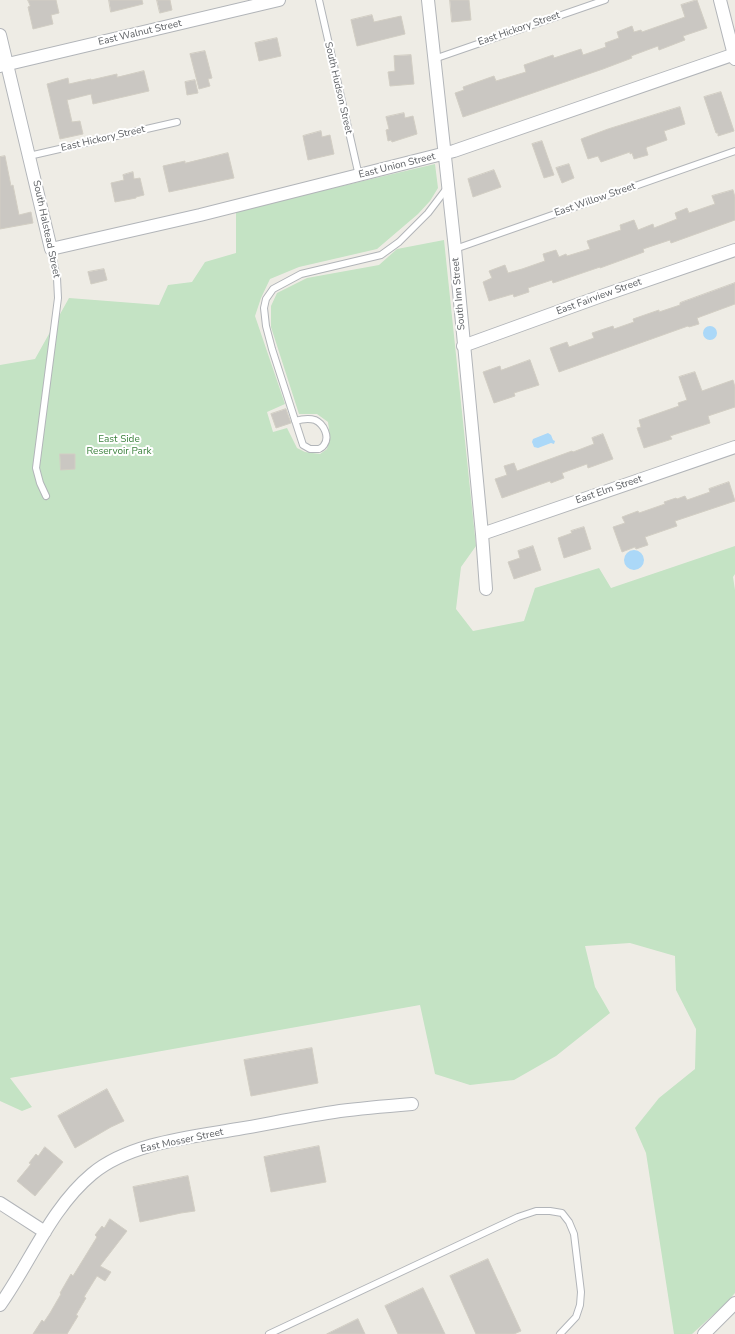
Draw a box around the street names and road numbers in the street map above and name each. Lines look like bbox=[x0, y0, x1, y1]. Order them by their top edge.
street label: East Hickory Street bbox=[477, 9, 561, 49]
street label: East Walnut Street bbox=[97, 18, 183, 48]
street label: South Hudson Street bbox=[322, 41, 354, 135]
street label: East Hickory Street bbox=[60, 124, 146, 154]
street label: East Union Street bbox=[358, 151, 436, 181]
street label: South Halstead Street bbox=[30, 179, 62, 279]
street label: East Willow Street bbox=[553, 181, 637, 219]
street label: South Inn Street bbox=[450, 257, 468, 331]
street label: East Fairview Street bbox=[555, 276, 643, 318]
street label: East Elm Street bbox=[574, 473, 644, 507]
street label: East Mosser Street bbox=[139, 1126, 225, 1156]

